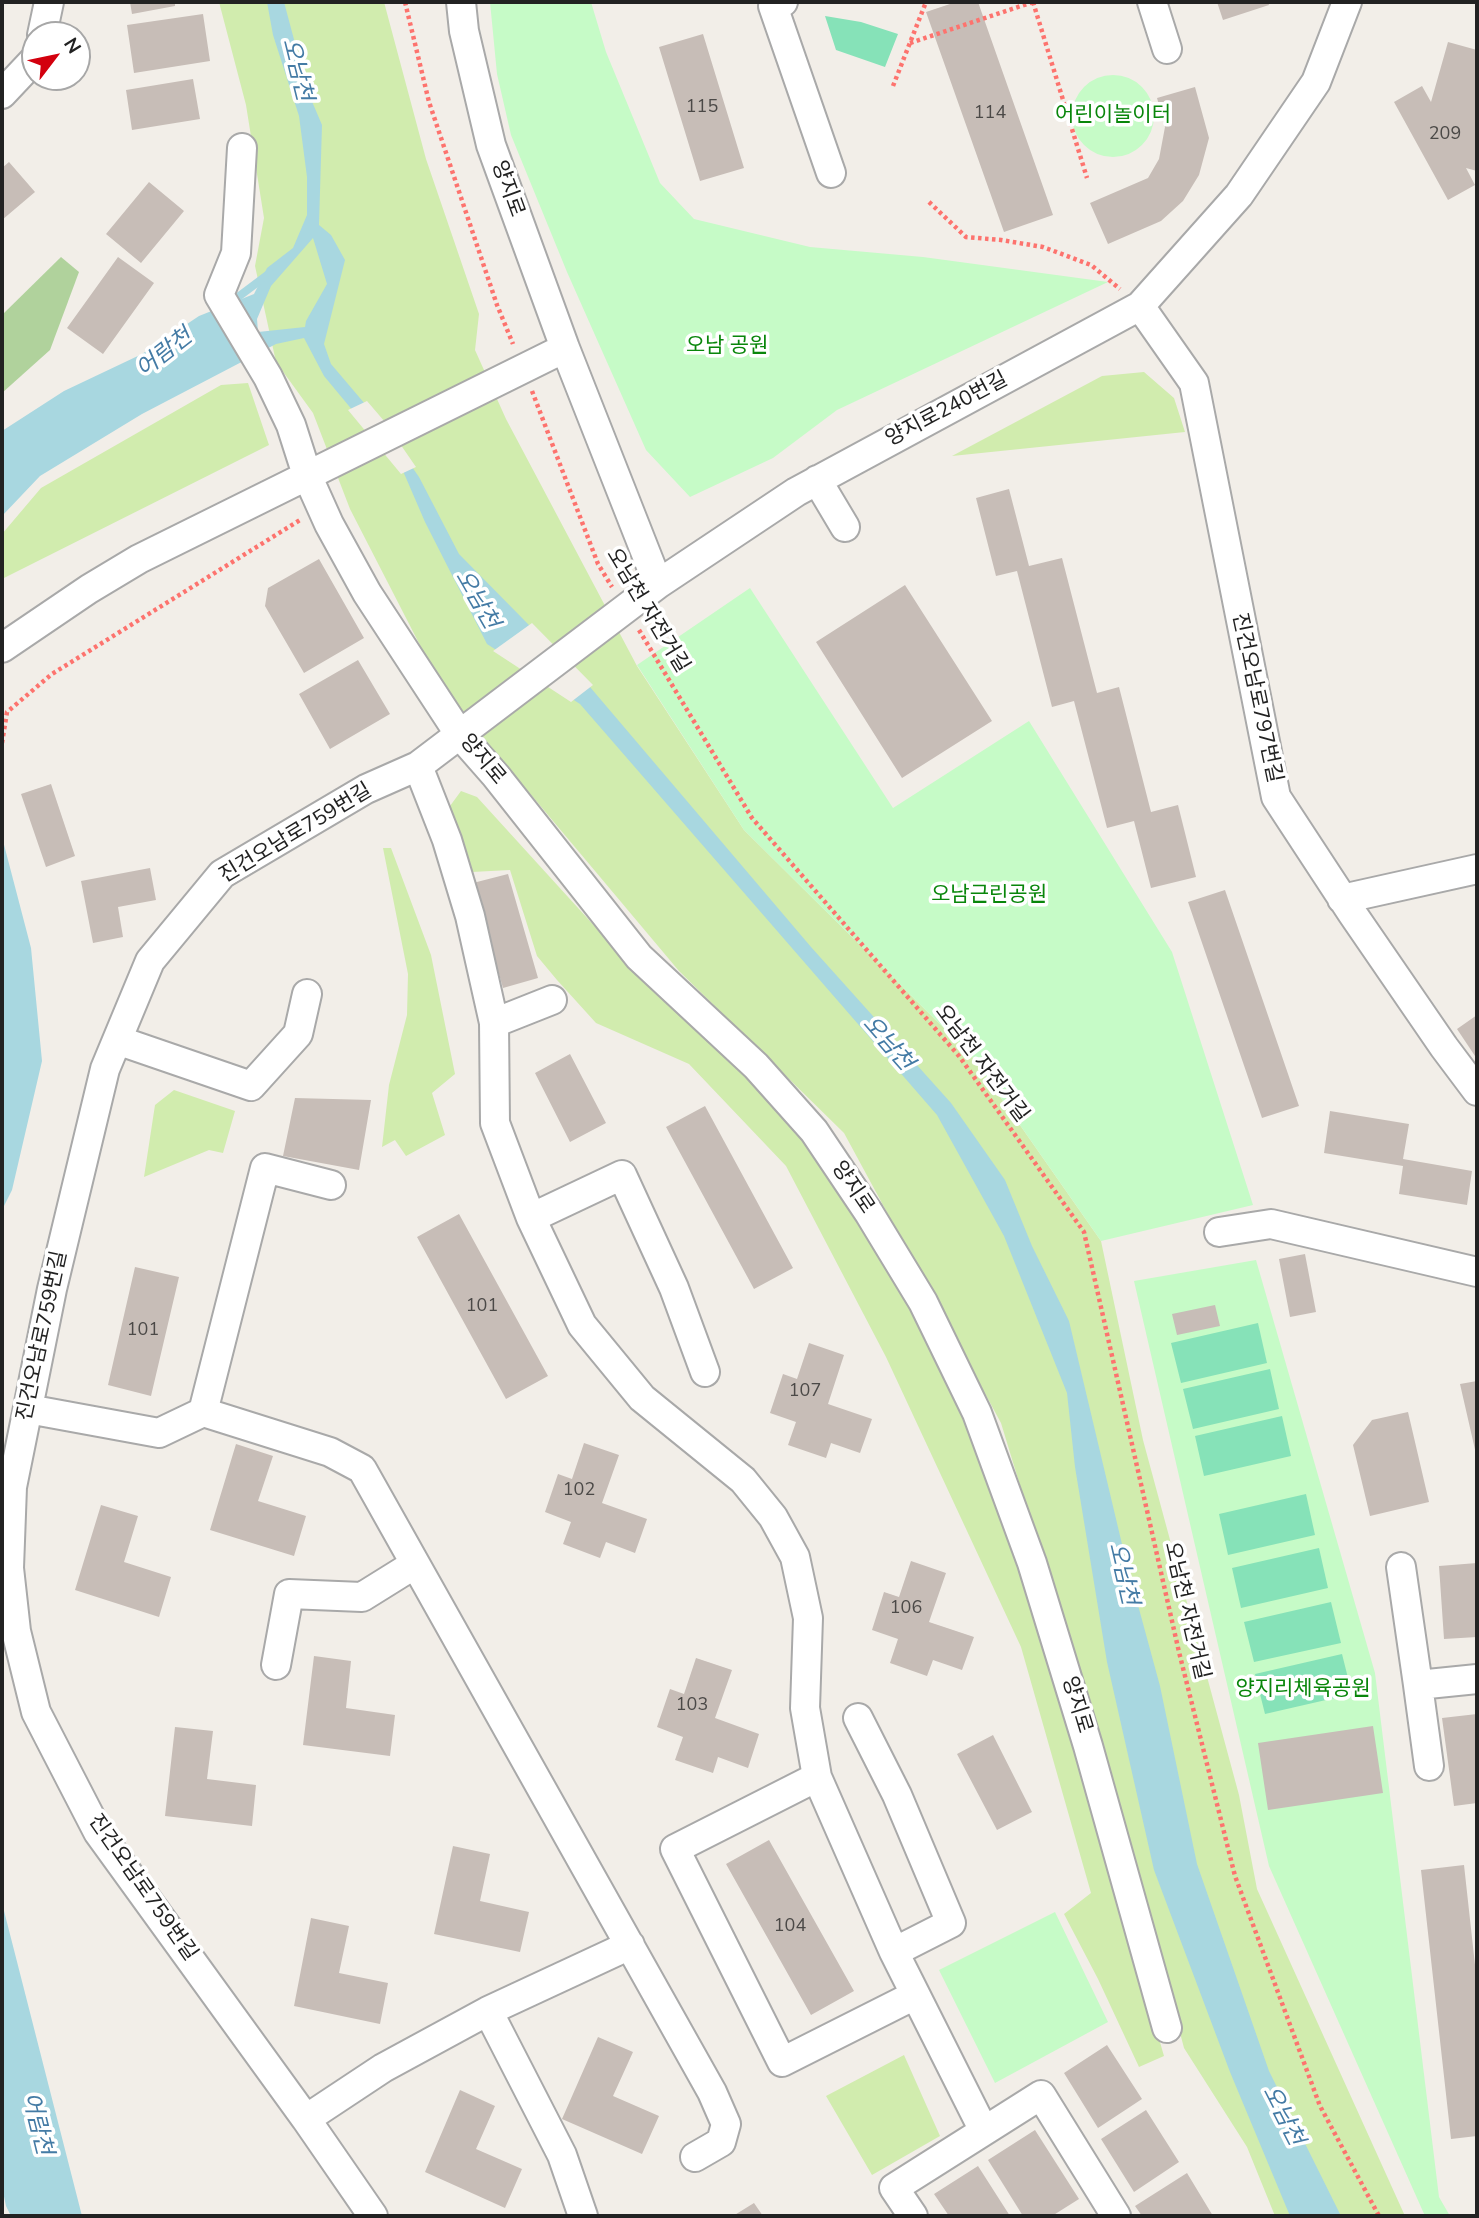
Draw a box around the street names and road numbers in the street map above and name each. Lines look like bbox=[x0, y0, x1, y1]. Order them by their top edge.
street label: 양지로 bbox=[485, 157, 529, 221]
street label: 양지로240번길 bbox=[882, 367, 1012, 453]
street label: 오남천 자전거길 bbox=[600, 544, 694, 678]
street label: 진건오남로797번길 bbox=[1226, 611, 1286, 785]
street label: 양지로 bbox=[454, 730, 510, 790]
street label: 진건오남로759번길 bbox=[215, 779, 377, 889]
street label: 오남천 자전거길 bbox=[929, 1000, 1033, 1128]
street label: 양지로 bbox=[825, 1157, 879, 1219]
street label: 진건오남로759번길 bbox=[13, 1249, 73, 1423]
street label: 오남천 자전거길 bbox=[1158, 1540, 1214, 1682]
street label: 양지로 bbox=[1055, 1674, 1097, 1736]
street label: 진건오남로759번길 bbox=[82, 1810, 202, 1966]

